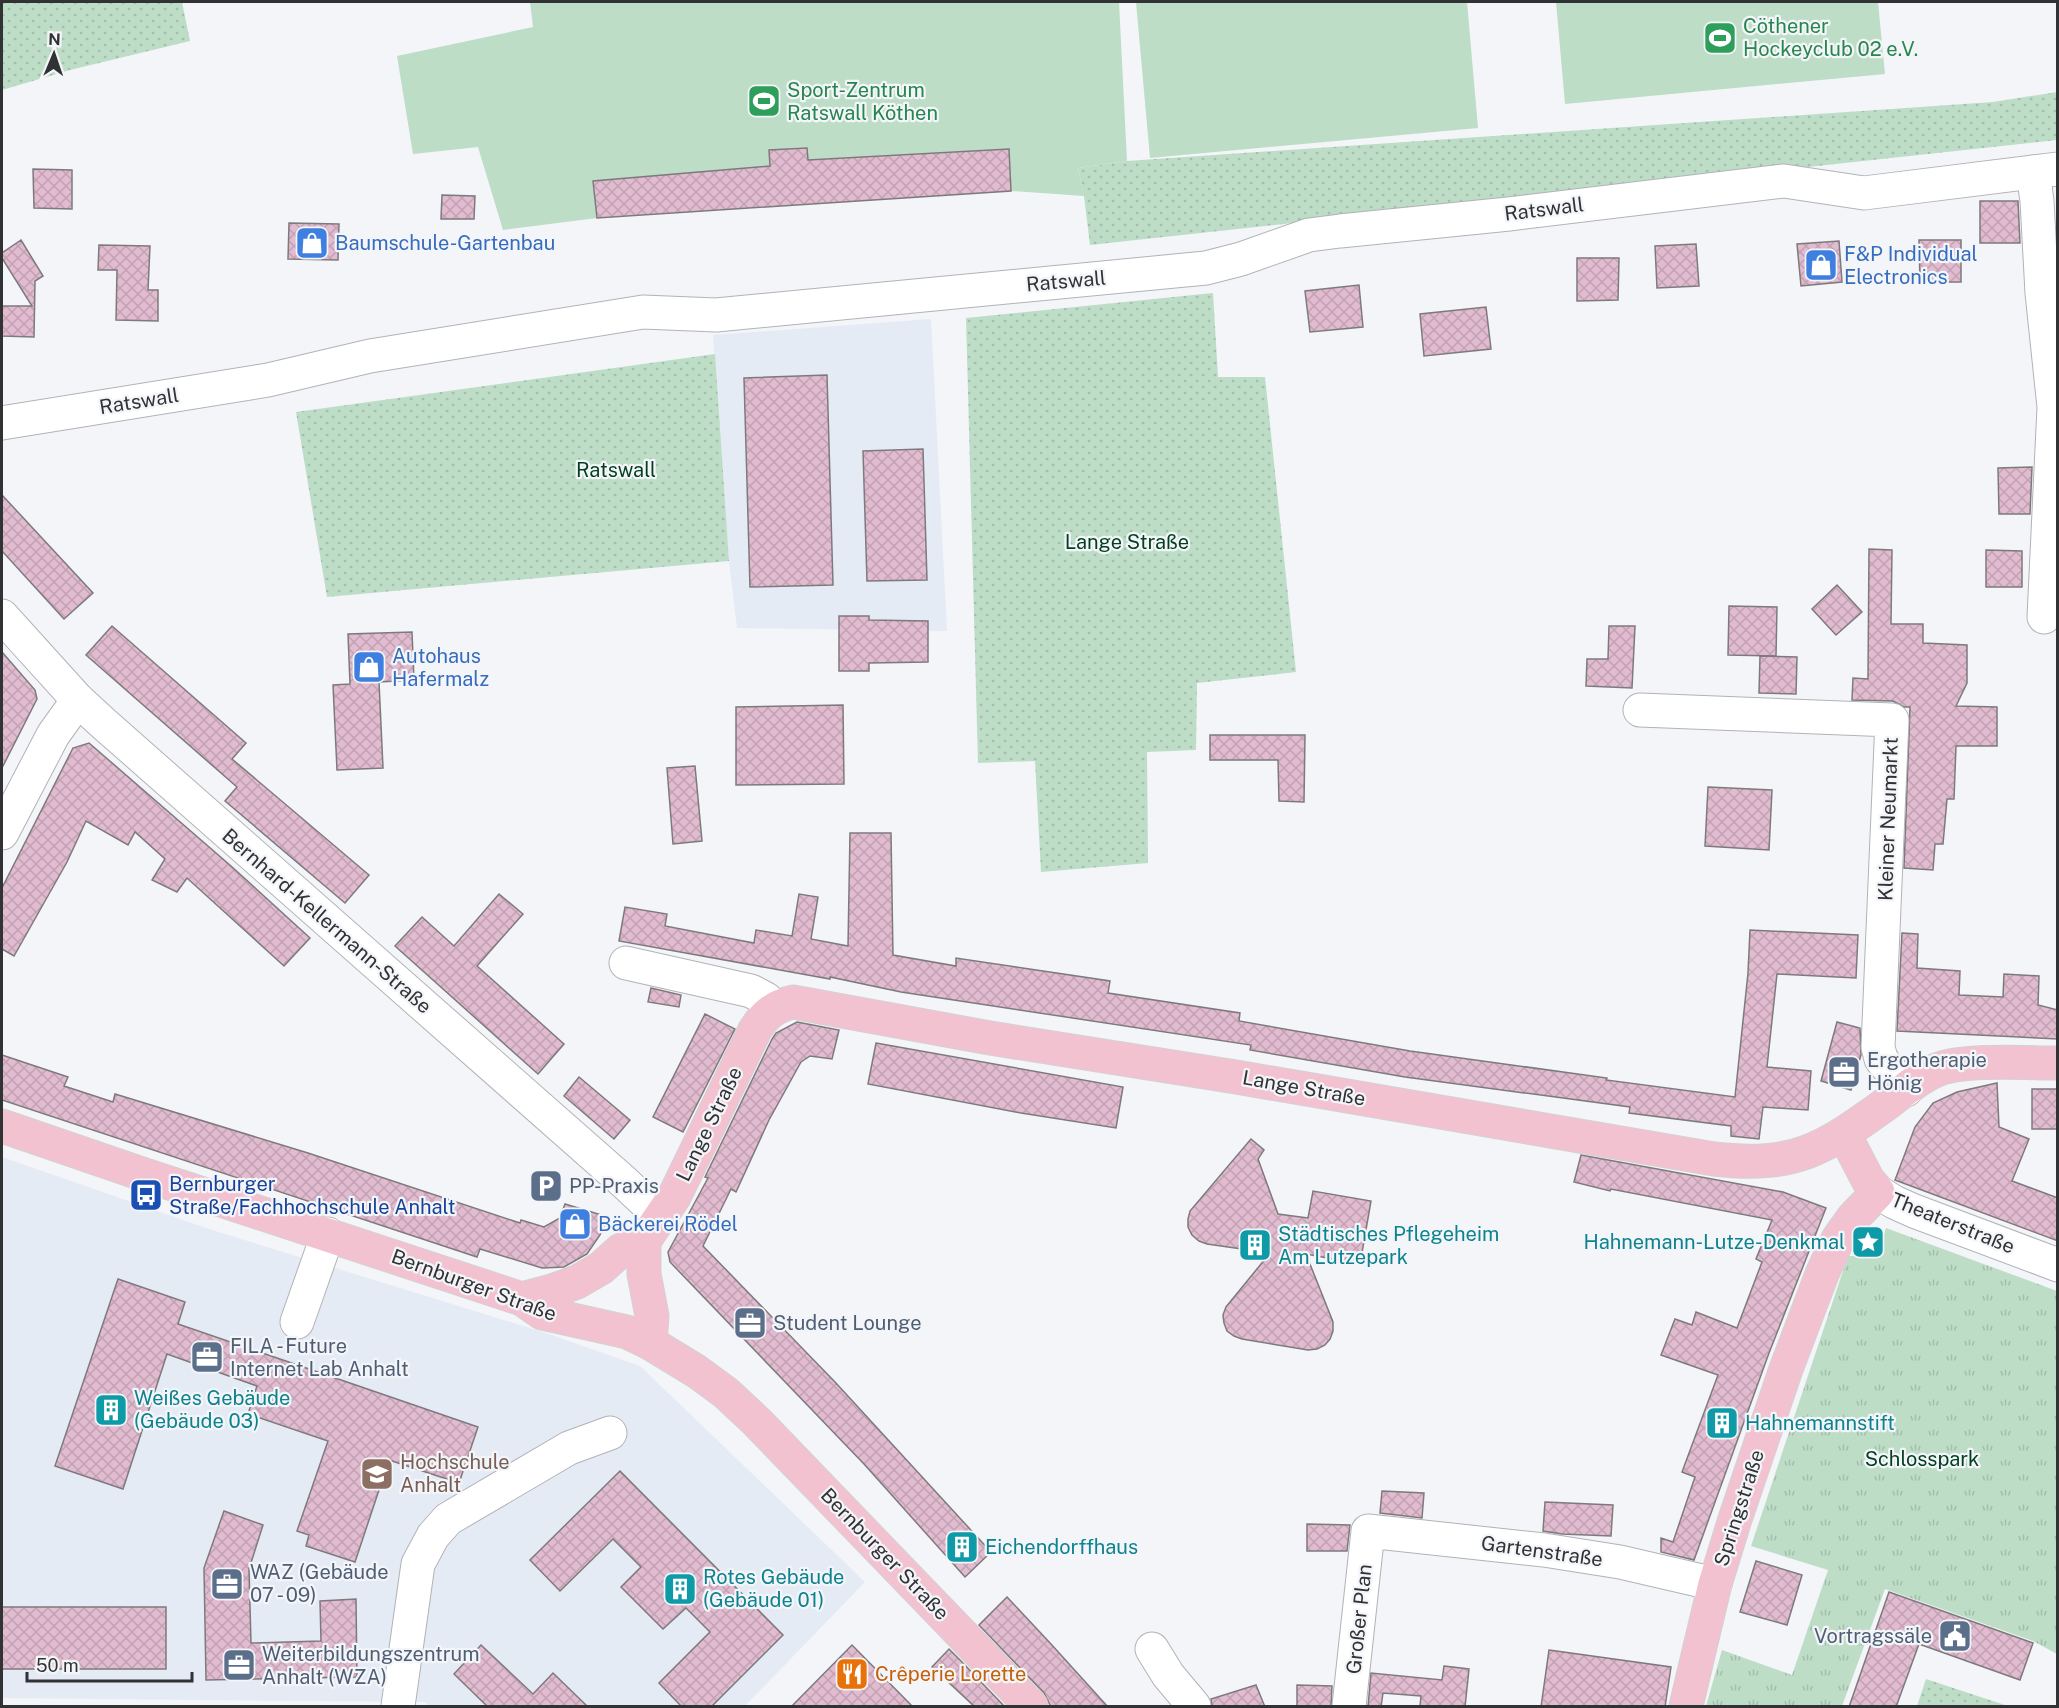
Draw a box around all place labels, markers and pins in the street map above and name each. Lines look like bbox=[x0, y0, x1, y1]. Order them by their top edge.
place label: Cöthener Hockeyclub 02 e.V. bbox=[1743, 14, 1918, 61]
sports icon: Cöthener Hockeyclub 02 e.V. bbox=[1702, 20, 1738, 56]
place label: Sport-Zentrum Ratswall Köthen bbox=[787, 78, 938, 125]
sports icon: Sport-Zentrum Ratswall Köthen bbox=[746, 83, 782, 119]
shop icon: Baumschule-Gartenbau bbox=[294, 225, 330, 261]
place label: Baumschule-Gartenbau bbox=[335, 231, 555, 255]
place label: F&P Individual Electronics bbox=[1844, 242, 1978, 289]
shop icon: F&P Individual Electronics bbox=[1803, 247, 1839, 283]
place label: Autohaus Hafermalz bbox=[392, 644, 489, 691]
shop icon: Autohaus Hafermalz bbox=[351, 649, 387, 685]
place label: Ergotherapie Hönig bbox=[1867, 1048, 1987, 1095]
office icon: Ergotherapie Hönig bbox=[1826, 1054, 1862, 1090]
parking icon: PP-Praxis bbox=[528, 1168, 564, 1204]
place label: Bernburger Straße/Fachhochschule Anhalt bbox=[169, 1172, 456, 1219]
place label: PP-Praxis bbox=[569, 1174, 659, 1198]
bus stop icon: Bernburger Straße/Fachhochschule Anhalt bbox=[128, 1177, 164, 1213]
shop icon: Bäckerei Rödel bbox=[557, 1206, 593, 1242]
place label: Bäckerei Rödel bbox=[598, 1212, 738, 1236]
place label: Städtisches Pflegeheim Am Lutzepark bbox=[1278, 1222, 1499, 1269]
place icon: Hahnemann-Lutze-Denkmal bbox=[1850, 1224, 1886, 1260]
building icon: Städtisches Pflegeheim Am Lutzepark bbox=[1237, 1227, 1273, 1263]
place label: Hahnemann-Lutze-Denkmal bbox=[1583, 1230, 1845, 1254]
office icon: Student Lounge bbox=[732, 1305, 768, 1341]
place label: Student Lounge bbox=[773, 1311, 921, 1335]
place label: FILA - Future Internet Lab Anhalt bbox=[230, 1334, 409, 1381]
office icon: FILA - Future Internet Lab Anhalt bbox=[189, 1339, 225, 1375]
place label: Weißes Gebäude (Gebäude 03) bbox=[134, 1386, 290, 1433]
building icon: Weißes Gebäude (Gebäude 03) bbox=[93, 1392, 129, 1428]
building icon: Hahnemannstift bbox=[1704, 1405, 1740, 1441]
place label: Hahnemannstift bbox=[1745, 1411, 1895, 1435]
place label: Hochschule Anhalt bbox=[400, 1450, 510, 1497]
school or university icon: Hochschule Anhalt bbox=[359, 1456, 395, 1492]
building icon: Eichendorffhaus bbox=[944, 1529, 980, 1565]
place label: Eichendorffhaus bbox=[985, 1535, 1138, 1559]
place label: WAZ (Gebäude 07 - 09) bbox=[250, 1560, 389, 1607]
place label: Rotes Gebäude (Gebäude 01) bbox=[703, 1565, 844, 1612]
office icon: WAZ (Gebäude 07 - 09) bbox=[209, 1566, 245, 1602]
building icon: Rotes Gebäude (Gebäude 01) bbox=[662, 1571, 698, 1607]
public building icon: Vortragssäle bbox=[1937, 1618, 1973, 1654]
place label: Vortragssäle bbox=[1814, 1624, 1932, 1648]
place label: Weiterbildungszentrum Anhalt (WZA) bbox=[262, 1642, 480, 1689]
office icon: Weiterbildungszentrum Anhalt (WZA) bbox=[221, 1647, 257, 1683]
restaurant icon: Crêperie Lorette bbox=[834, 1656, 870, 1692]
place label: Crêperie Lorette bbox=[875, 1662, 1026, 1686]

